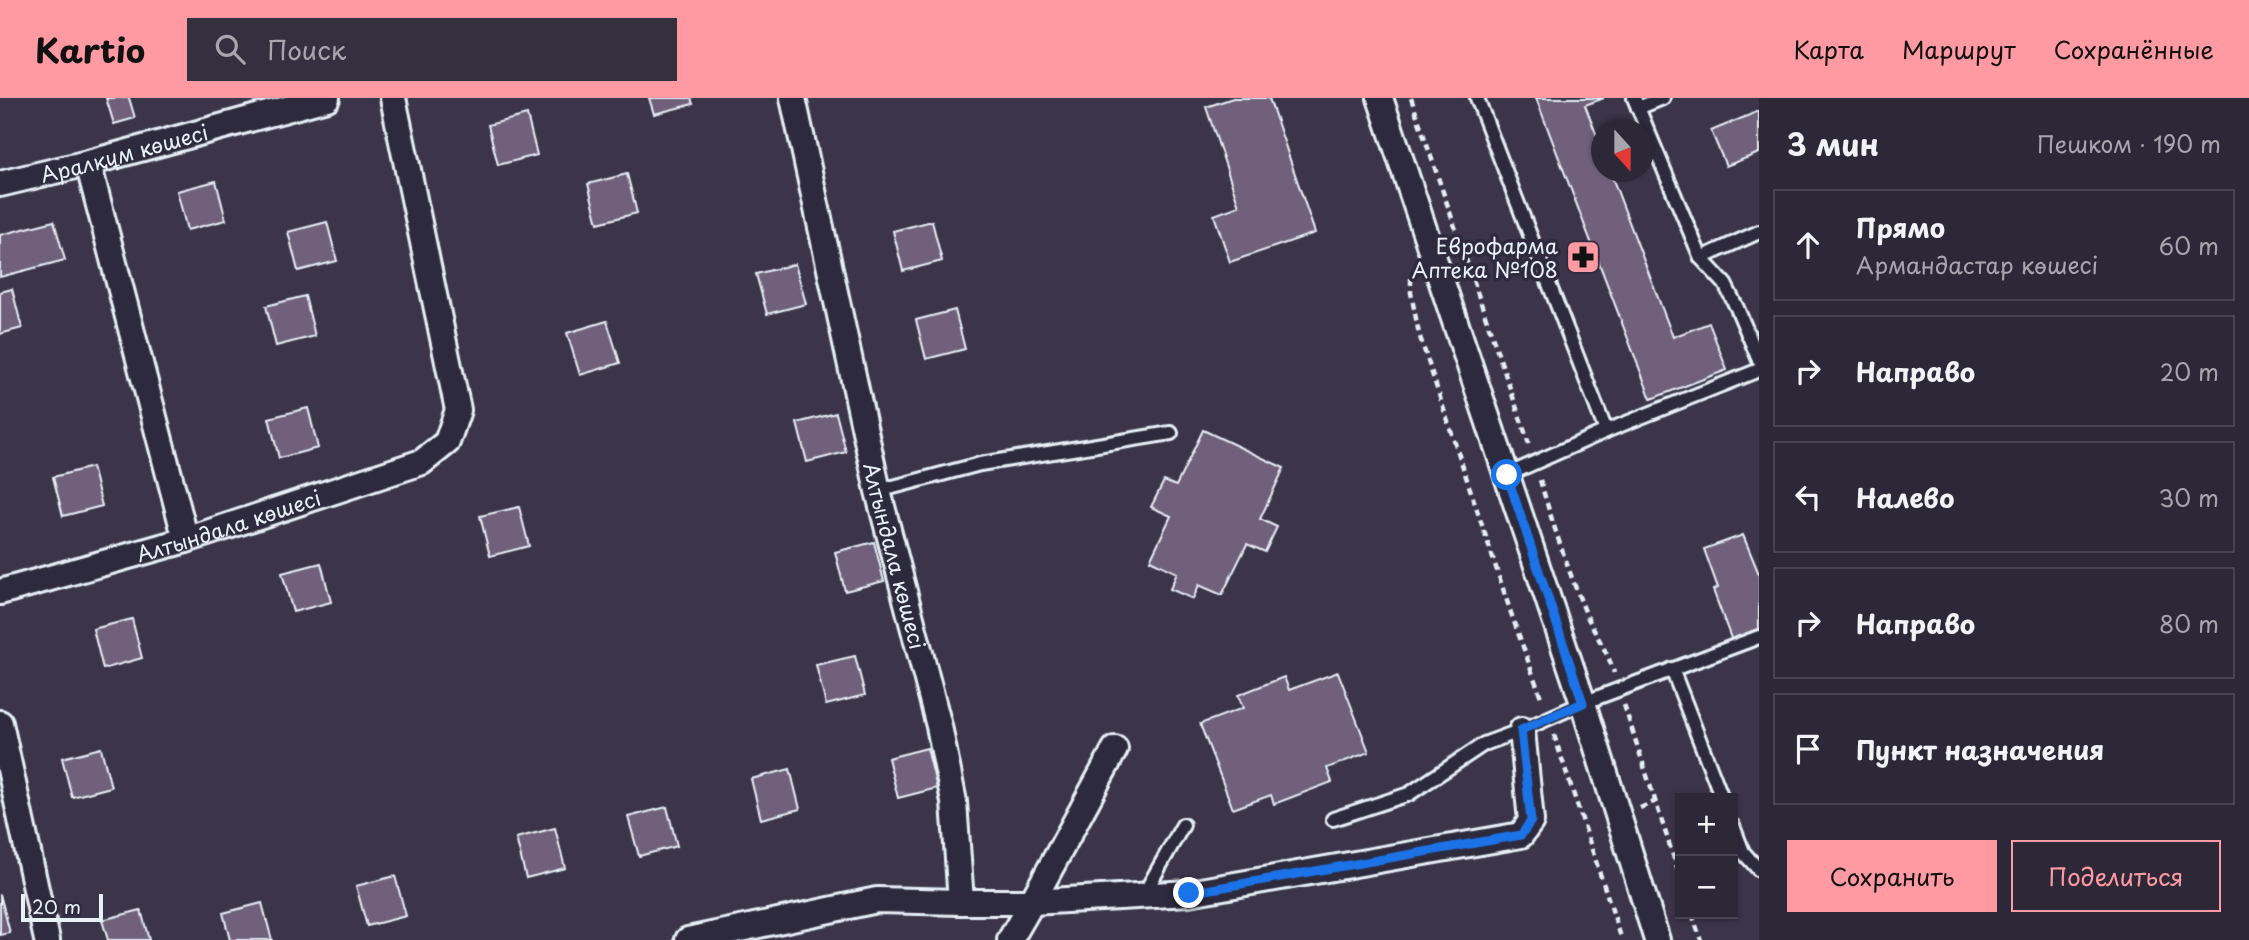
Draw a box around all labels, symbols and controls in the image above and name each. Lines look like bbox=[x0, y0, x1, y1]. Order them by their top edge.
search box bbox=[187, 18, 677, 81]
text: Kartio bbox=[35, 24, 145, 74]
icon: search bbox=[211, 30, 249, 68]
text: Поиск bbox=[267, 30, 346, 69]
text: Карта bbox=[1793, 31, 1864, 67]
text: Маршрут bbox=[1902, 31, 2016, 67]
text: Сохранённые bbox=[2054, 31, 2214, 67]
street label: Аралқұм көшесі bbox=[37, 115, 211, 190]
north arrow bbox=[1591, 119, 1654, 182]
text: 3 мин bbox=[1787, 121, 1879, 166]
text: Пешком · 190 m bbox=[2037, 126, 2221, 161]
text: Прямо bbox=[1856, 208, 1945, 247]
icon: ahead bbox=[1789, 226, 1827, 264]
text: 60 m bbox=[2159, 228, 2219, 263]
place label: Еврофарма Аптека №108 bbox=[1412, 229, 1558, 285]
pharmacy icon: Еврофарма Аптека №108 bbox=[1564, 238, 1602, 276]
text: Армандастар көшесі bbox=[1856, 247, 2098, 282]
icon: right bbox=[1789, 352, 1827, 390]
text: Направо bbox=[1856, 352, 1975, 391]
text: 20 m bbox=[2160, 354, 2219, 389]
street label: Алтындала көшесі bbox=[856, 459, 934, 653]
route start bbox=[1491, 459, 1522, 490]
icon: left bbox=[1789, 478, 1827, 516]
text: Налево bbox=[1856, 478, 1954, 517]
text: 30 m bbox=[2158, 480, 2219, 515]
street label: Алтындала көшесі bbox=[133, 481, 325, 569]
icon: right bbox=[1789, 604, 1827, 642]
text: Направо bbox=[1856, 604, 1975, 643]
text: 80 m bbox=[2159, 606, 2219, 641]
icon: arrive bbox=[1789, 730, 1827, 768]
text: Пункт назначения bbox=[1856, 730, 2104, 769]
map controls bbox=[1675, 793, 1738, 919]
button: + bbox=[1675, 793, 1738, 856]
button: Сохранить bbox=[1787, 840, 1997, 912]
button: Поделиться bbox=[2011, 840, 2221, 912]
button: − bbox=[1675, 856, 1738, 919]
route end bbox=[1173, 877, 1204, 908]
scale bar bbox=[21, 891, 103, 923]
text: 20 m bbox=[32, 892, 81, 920]

